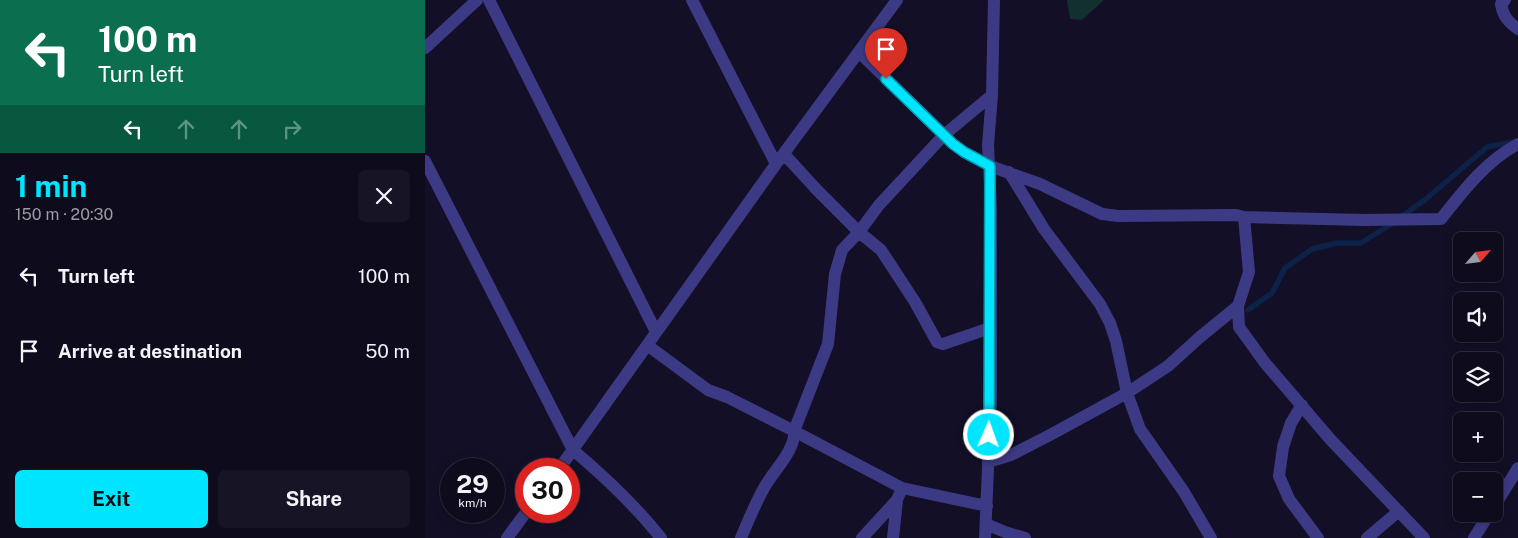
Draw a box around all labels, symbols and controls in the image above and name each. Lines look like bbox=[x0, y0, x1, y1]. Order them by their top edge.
text: 100 m bbox=[98, 19, 197, 60]
icon: left bbox=[15, 20, 80, 85]
pin bbox=[865, 28, 907, 79]
icon: arrive bbox=[872, 35, 900, 63]
text: Turn left bbox=[98, 61, 184, 87]
icon: left bbox=[119, 115, 147, 143]
icon: ahead bbox=[172, 115, 200, 143]
icon: ahead bbox=[225, 115, 253, 143]
icon: right bbox=[278, 115, 306, 143]
text: 1 min bbox=[15, 168, 87, 204]
button: close bbox=[358, 170, 410, 222]
text: 150 m · 20:30 bbox=[15, 205, 113, 224]
north arrow bbox=[1453, 232, 1503, 282]
map controls bbox=[1453, 232, 1503, 522]
icon: left bbox=[15, 262, 43, 290]
text: Turn left bbox=[58, 265, 135, 287]
text: 100 m bbox=[358, 265, 410, 287]
button: sound bbox=[1453, 292, 1503, 342]
icon: arrive bbox=[15, 337, 43, 365]
text: Arrive at destination bbox=[58, 340, 242, 362]
text: 50 m bbox=[365, 340, 410, 362]
button: layers bbox=[1453, 352, 1503, 402]
position arrow bbox=[962, 408, 1014, 460]
button: + bbox=[1453, 412, 1503, 462]
speed limit sign: 30 bbox=[515, 458, 580, 523]
text: 29 bbox=[456, 469, 489, 499]
button: Exit bbox=[15, 470, 208, 528]
button: Share bbox=[218, 470, 410, 528]
button: − bbox=[1453, 472, 1503, 522]
text: km/h bbox=[458, 496, 487, 510]

